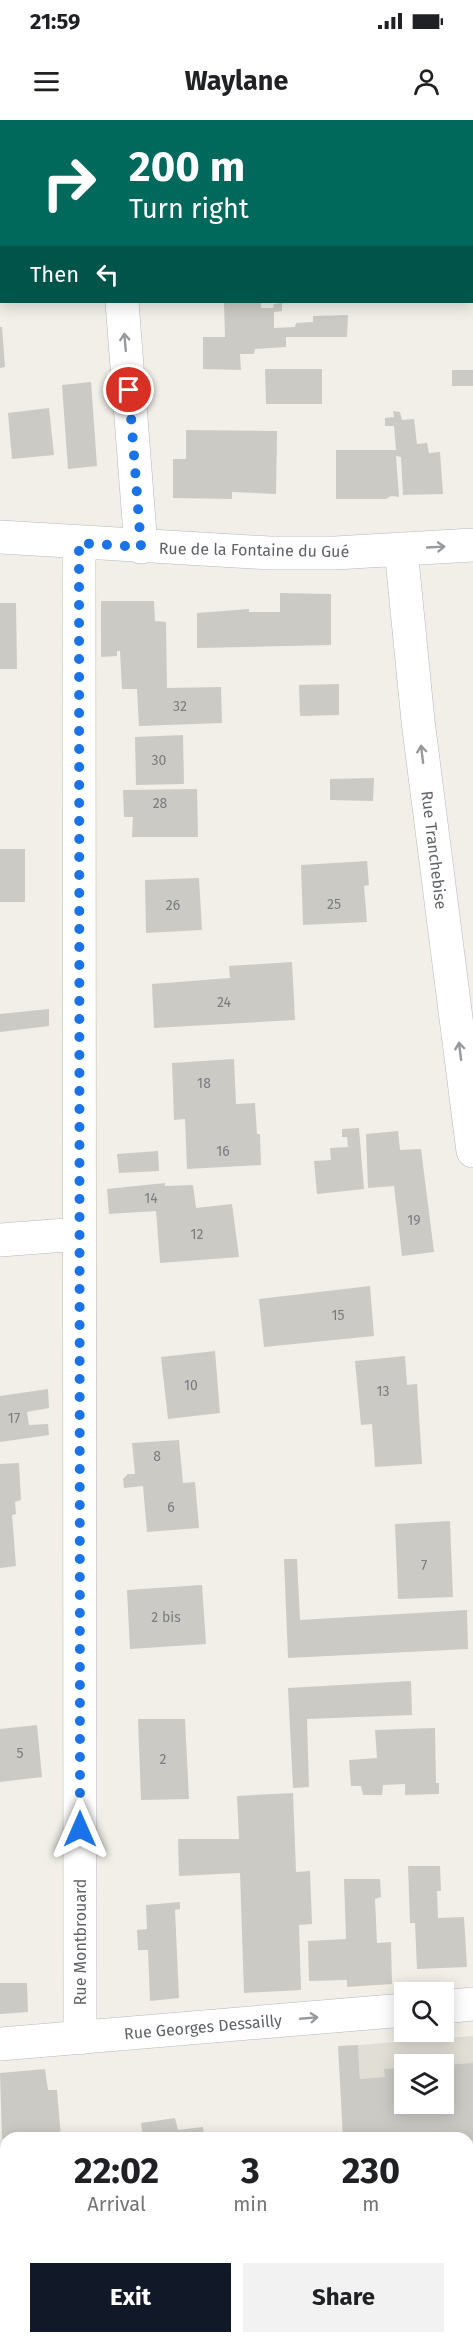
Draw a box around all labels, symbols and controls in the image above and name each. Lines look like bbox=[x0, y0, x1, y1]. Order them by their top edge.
text: 21:59 bbox=[30, 8, 80, 35]
icon: menu bbox=[30, 65, 63, 98]
text: Waylane bbox=[185, 65, 288, 97]
icon: person bbox=[410, 65, 443, 98]
text: 200 m bbox=[129, 142, 245, 192]
icon: right bbox=[30, 144, 108, 222]
text: Turn right bbox=[129, 193, 249, 225]
icon: left bbox=[91, 258, 124, 291]
text: Then bbox=[30, 261, 79, 288]
one-way arrow bbox=[119, 332, 130, 352]
pin bbox=[103, 364, 154, 415]
icon: arrive bbox=[112, 373, 145, 406]
street label: Rue de la Fontaine du Gué bbox=[159, 539, 349, 561]
one-way arrow bbox=[425, 542, 445, 553]
house number: 32 bbox=[173, 698, 187, 715]
one-way arrow bbox=[416, 744, 427, 764]
house number: 30 bbox=[152, 752, 167, 769]
street label: Rue Tranchebise bbox=[417, 790, 451, 910]
house number: 28 bbox=[153, 795, 168, 812]
house number: 25 bbox=[327, 896, 341, 913]
house number: 26 bbox=[166, 897, 180, 914]
house number: 24 bbox=[217, 994, 232, 1011]
one-way arrow bbox=[455, 1042, 466, 1062]
house number: 18 bbox=[197, 1075, 211, 1092]
house number: 16 bbox=[216, 1143, 230, 1160]
house number: 14 bbox=[144, 1190, 158, 1207]
house number: 19 bbox=[407, 1212, 421, 1229]
house number: 12 bbox=[191, 1226, 204, 1243]
house number: 15 bbox=[331, 1307, 345, 1324]
house number: 10 bbox=[184, 1377, 198, 1394]
house number: 13 bbox=[376, 1383, 390, 1400]
house number: 17 bbox=[8, 1410, 20, 1427]
house number: 8 bbox=[153, 1448, 161, 1465]
house number: 6 bbox=[167, 1499, 175, 1516]
house number: 7 bbox=[421, 1557, 427, 1574]
house number: 2 bis bbox=[151, 1609, 181, 1626]
house number: 5 bbox=[16, 1745, 24, 1762]
house number: 2 bbox=[160, 1751, 167, 1768]
position arrow bbox=[48, 1797, 112, 1861]
street label: Rue Montbrouard bbox=[71, 1879, 90, 2005]
map controls bbox=[394, 1982, 454, 2114]
button: search bbox=[394, 1982, 454, 2042]
street label: Rue Georges Dessailly bbox=[123, 2011, 283, 2043]
one-way arrow bbox=[299, 2012, 319, 2023]
button: layers bbox=[394, 2054, 454, 2114]
text: 22:02 bbox=[74, 2149, 159, 2193]
text: 3 bbox=[241, 2149, 260, 2193]
text: 230 bbox=[342, 2149, 400, 2193]
text: Arrival bbox=[87, 2192, 146, 2216]
text: min bbox=[233, 2192, 268, 2216]
text: m bbox=[362, 2192, 379, 2216]
button: Exit bbox=[30, 2263, 231, 2332]
button: Share bbox=[243, 2263, 444, 2332]

